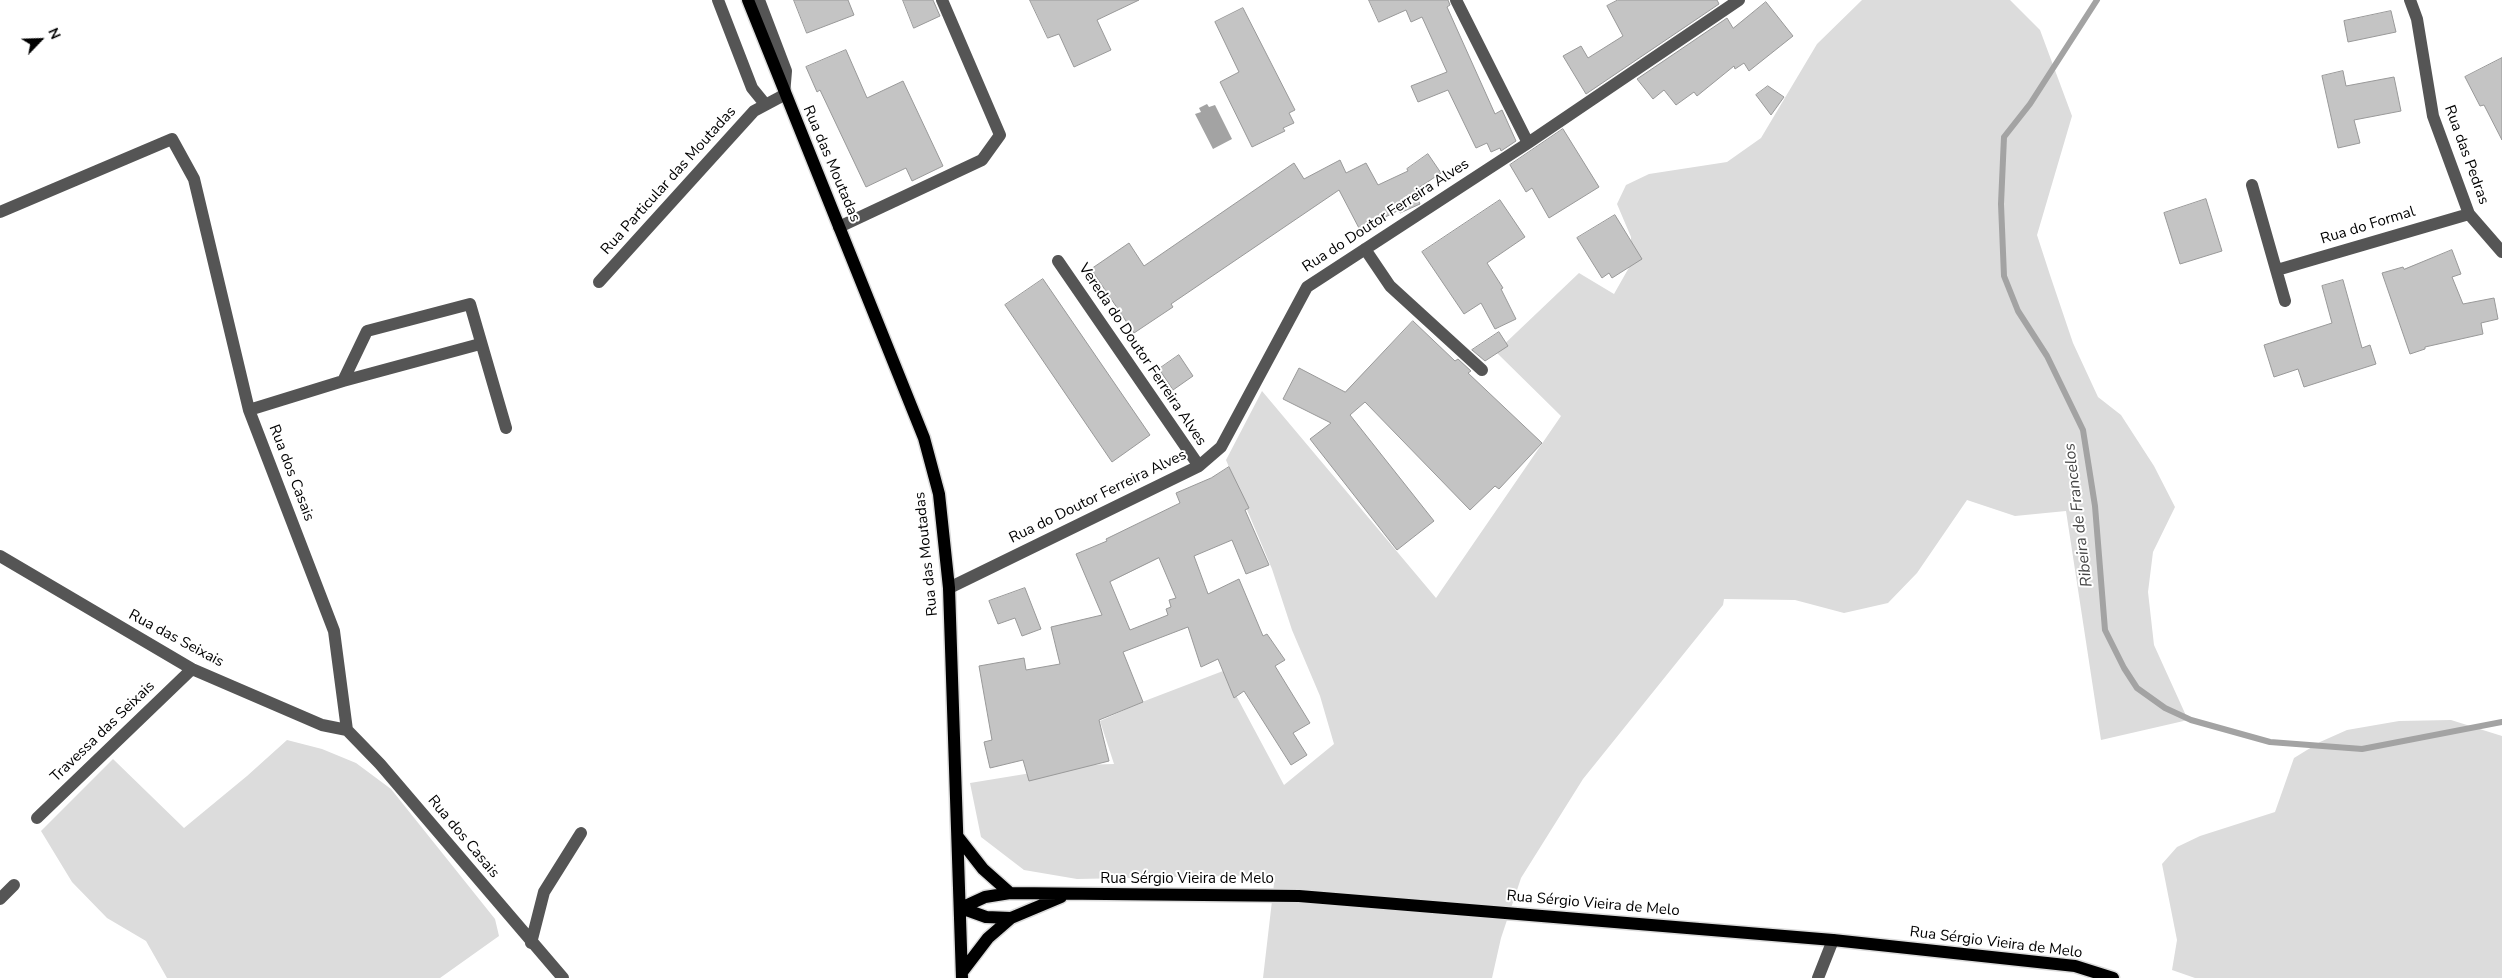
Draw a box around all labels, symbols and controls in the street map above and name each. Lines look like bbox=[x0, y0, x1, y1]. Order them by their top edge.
north arrow bbox=[15, 15, 65, 65]
text: N bbox=[43, 25, 65, 42]
street label: Rua Particular das Moutadas bbox=[598, 103, 740, 259]
street label: Rua das Moutadas bbox=[798, 103, 864, 225]
street label: Rua das Pedras bbox=[2440, 103, 2492, 207]
street label: Rua do Doutor Ferreira Alves bbox=[1299, 155, 1473, 277]
street label: Rua do Formal bbox=[2318, 203, 2418, 249]
street label: Vereda do Doutor Ferreira Alves bbox=[1074, 260, 1210, 450]
street label: Rua dos Casais bbox=[264, 422, 318, 524]
water label: Ribeira de Francelos bbox=[2061, 442, 2097, 588]
street label: Rua do Doutor Ferreira Alves bbox=[1006, 446, 1190, 548]
street label: Rua das Moutadas bbox=[912, 491, 942, 617]
street label: Rua das Seixais bbox=[125, 606, 227, 672]
street label: Travessa das Seixais bbox=[47, 678, 159, 786]
street label: Rua dos Casais bbox=[423, 792, 503, 882]
street label: Rua Sérgio Vieira de Melo bbox=[1100, 870, 1274, 888]
street label: Rua Sérgio Vieira de Melo bbox=[1506, 887, 1680, 921]
street label: Rua Sérgio Vieira de Melo bbox=[1909, 923, 2083, 963]

